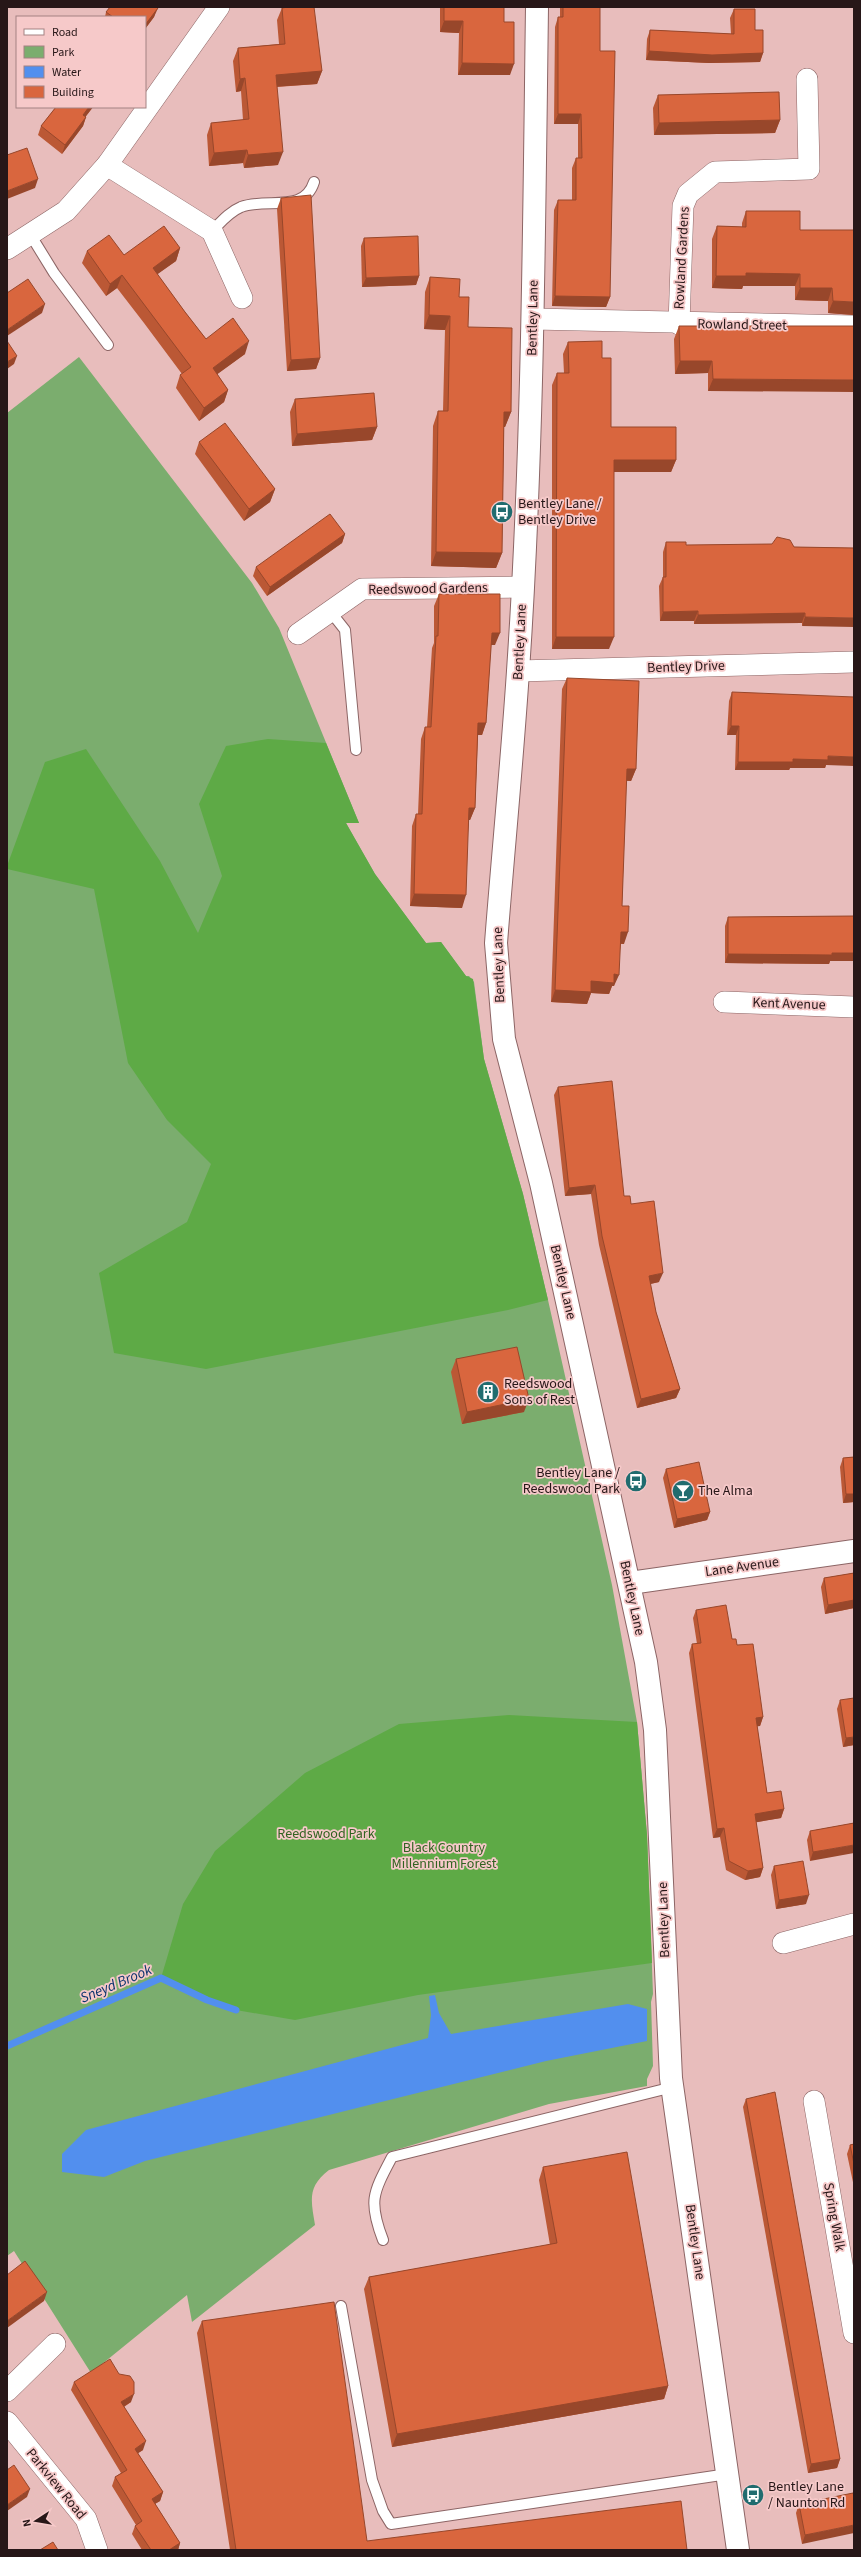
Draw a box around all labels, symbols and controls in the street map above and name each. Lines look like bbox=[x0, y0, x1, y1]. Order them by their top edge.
legend bbox=[16, 16, 146, 108]
text: Road bbox=[52, 24, 78, 41]
text: Park bbox=[52, 44, 74, 61]
text: Water bbox=[52, 64, 82, 81]
text: Building bbox=[52, 84, 94, 101]
street label: Rowland Gardens bbox=[669, 206, 695, 310]
street label: Bentley Lane bbox=[522, 280, 544, 356]
street label: Rowland Street bbox=[697, 314, 787, 336]
place label: Bentley Lane / Bentley Drive bbox=[518, 494, 602, 530]
bus stop icon: Bentley Lane / Bentley Drive bbox=[489, 499, 515, 525]
street label: Reedswood Gardens bbox=[368, 578, 488, 600]
street label: Bentley Lane bbox=[508, 603, 532, 680]
street label: Bentley Drive bbox=[647, 656, 725, 678]
street label: Bentley Lane bbox=[488, 927, 510, 1003]
street label: Kent Avenue bbox=[752, 993, 826, 1015]
street label: Bentley Lane bbox=[545, 1243, 581, 1321]
place label: Reedswood Sons of Rest bbox=[504, 1374, 575, 1410]
building icon: Reedswood Sons of Rest bbox=[475, 1379, 501, 1405]
place label: Bentley Lane / Reedswood Park bbox=[523, 1463, 620, 1499]
bus stop icon: Bentley Lane / Reedswood Park bbox=[623, 1468, 649, 1494]
bar icon: The Alma bbox=[670, 1478, 696, 1504]
place label: The Alma bbox=[698, 1481, 753, 1501]
street label: Lane Avenue bbox=[704, 1552, 780, 1582]
street label: Bentley Lane bbox=[614, 1559, 650, 1637]
park label: Reedswood Park bbox=[277, 1824, 375, 1844]
park label: Black Country Millennium Forest bbox=[392, 1838, 497, 1874]
street label: Bentley Lane bbox=[653, 1882, 675, 1958]
water label: Sneyd Brook bbox=[77, 1959, 156, 2009]
street label: Spring Walk bbox=[818, 2181, 850, 2253]
street label: Bentley Lane bbox=[680, 2203, 710, 2281]
street label: Parkview Road bbox=[21, 2444, 91, 2524]
place label: Bentley Lane / Naunton Rd bbox=[768, 2477, 845, 2513]
bus stop icon: Bentley Lane / Naunton Rd bbox=[740, 2482, 766, 2508]
north arrow bbox=[16, 2501, 56, 2541]
text: N bbox=[19, 2518, 35, 2528]

